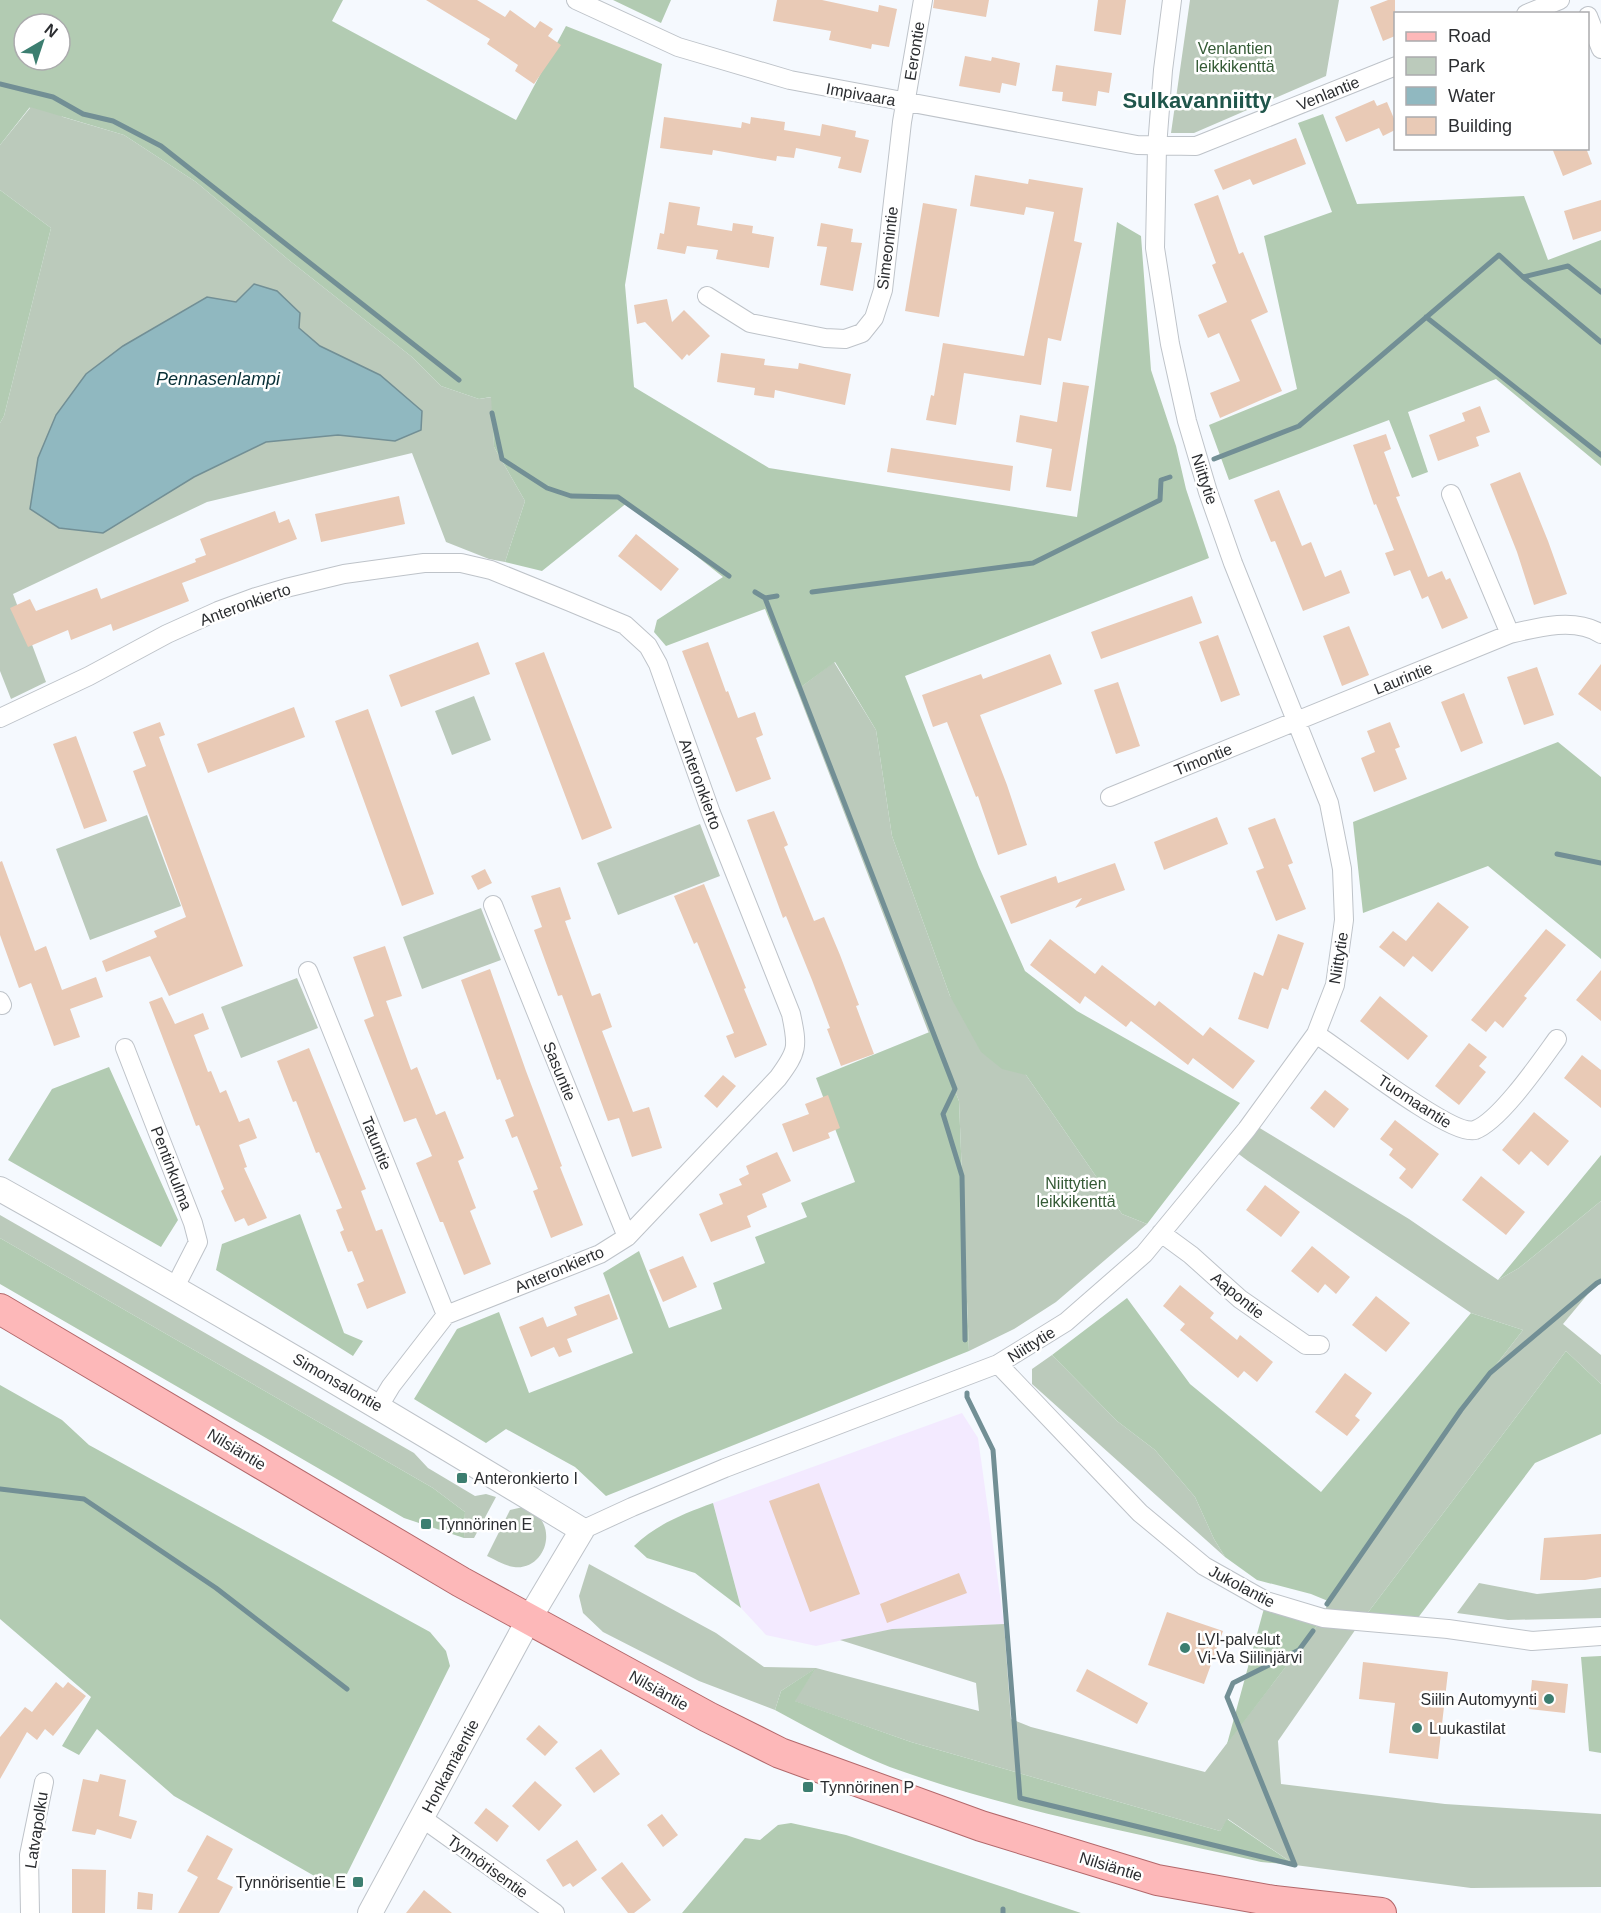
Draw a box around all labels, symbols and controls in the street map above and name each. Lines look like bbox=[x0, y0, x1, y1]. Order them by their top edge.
north arrow bbox=[12, 12, 72, 72]
legend bbox=[1394, 12, 1589, 150]
text: N bbox=[41, 20, 61, 41]
street label: Eerontie bbox=[901, 20, 928, 82]
text: Road bbox=[1448, 26, 1491, 46]
park label: Venlantien leikkikenttä bbox=[1195, 40, 1275, 75]
text: Park bbox=[1448, 56, 1486, 76]
street label: Venlantie bbox=[1294, 73, 1362, 114]
street label: Impivaara bbox=[825, 80, 897, 109]
text: Water bbox=[1448, 86, 1495, 106]
district label: Sulkavanniitty bbox=[1122, 88, 1272, 113]
text: Building bbox=[1448, 116, 1512, 136]
street label: Simeonintie bbox=[874, 205, 901, 291]
water label: Pennasenlampi bbox=[156, 369, 281, 389]
street label: Niittytie bbox=[1188, 452, 1221, 507]
street label: Anteronkierto bbox=[198, 580, 293, 629]
street label: Laurintie bbox=[1372, 659, 1435, 698]
street label: Anteronkierto bbox=[676, 737, 725, 832]
street label: Timontie bbox=[1172, 740, 1235, 779]
street label: Niittytie bbox=[1326, 931, 1351, 985]
street label: Sasuntie bbox=[540, 1039, 579, 1103]
street label: Tuomaantie bbox=[1375, 1071, 1455, 1131]
street label: Tatuntie bbox=[358, 1114, 395, 1172]
street label: Pentinkulma bbox=[148, 1124, 195, 1212]
park label: Niittytien leikkikenttä bbox=[1036, 1175, 1116, 1210]
street label: Anteronkierto bbox=[512, 1243, 606, 1296]
street label: Aapontie bbox=[1208, 1269, 1268, 1322]
street label: Niittytie bbox=[1005, 1323, 1058, 1366]
street label: Simonsalontie bbox=[290, 1350, 386, 1415]
street label: Nilsiäntie bbox=[205, 1425, 269, 1473]
place label: Anteronkierto I bbox=[474, 1470, 578, 1487]
marker: Anteronkierto I bbox=[455, 1471, 469, 1485]
place label: Tynnörinen E bbox=[438, 1516, 532, 1533]
marker: Tynnörinen E bbox=[419, 1517, 433, 1531]
street label: Jukolantie bbox=[1206, 1562, 1278, 1611]
place label: LVI-palvelut Vi-Va Siilinjärvi bbox=[1197, 1631, 1302, 1666]
marker: LVI-palvelut Vi-Va Siilinjärvi bbox=[1178, 1641, 1192, 1655]
street label: Nilsiäntie bbox=[626, 1667, 691, 1714]
place label: Siilin Automyynti bbox=[1421, 1691, 1537, 1708]
marker: Siilin Automyynti bbox=[1542, 1692, 1556, 1706]
street label: Honkamäentie bbox=[419, 1717, 482, 1816]
place label: Luukastilat bbox=[1429, 1720, 1506, 1737]
marker: Luukastilat bbox=[1410, 1721, 1424, 1735]
place label: Tynnörinen P bbox=[820, 1779, 914, 1796]
marker: Tynnörinen P bbox=[801, 1780, 815, 1794]
street label: Latvapolku bbox=[22, 1791, 51, 1870]
street label: Tynnörisentie bbox=[444, 1832, 531, 1901]
street label: Nilsiäntie bbox=[1077, 1849, 1144, 1884]
place label: Tynnörisentie E bbox=[236, 1874, 346, 1891]
marker: Tynnörisentie E bbox=[351, 1875, 365, 1889]

